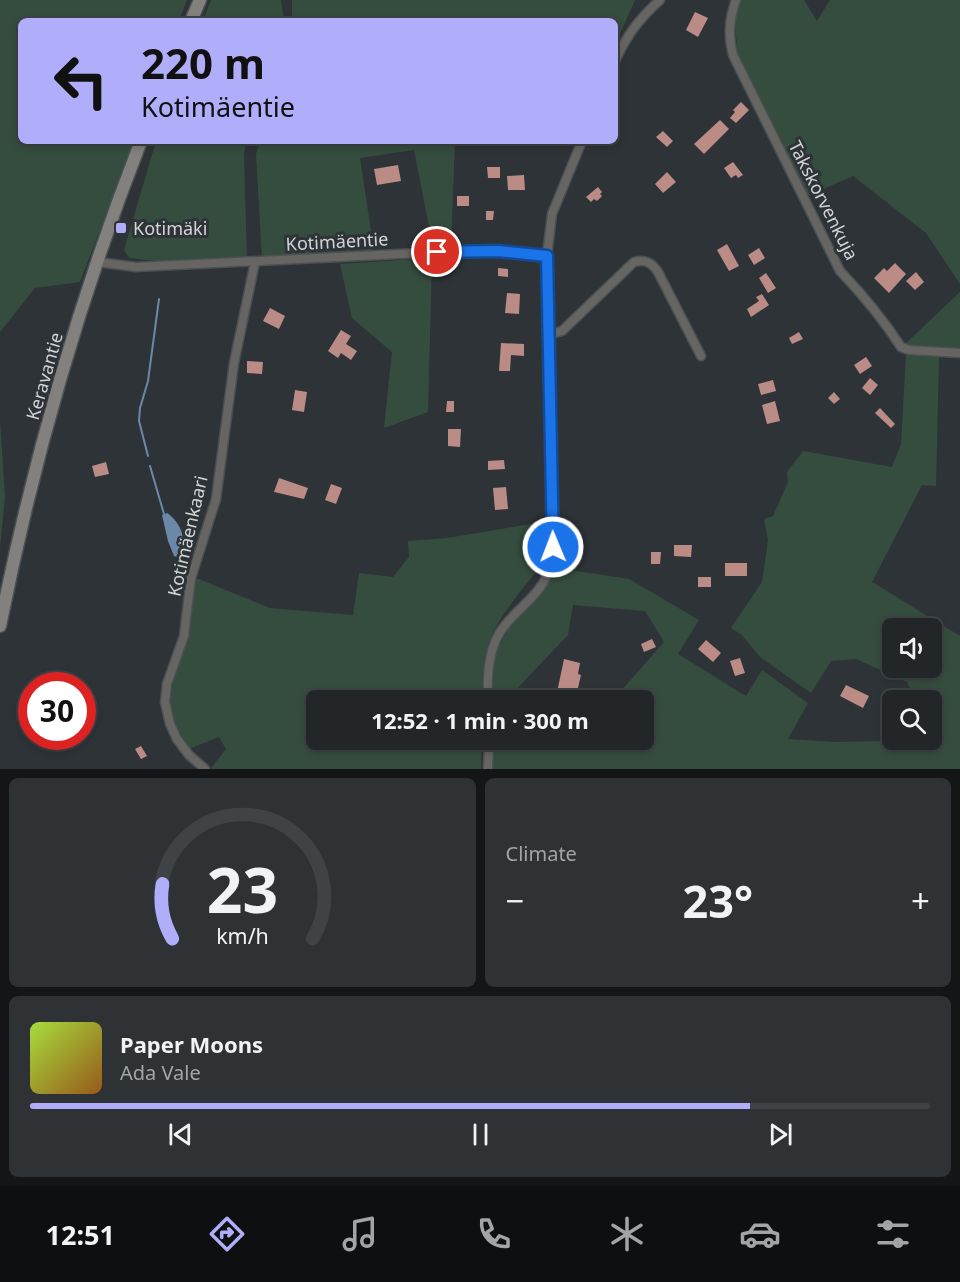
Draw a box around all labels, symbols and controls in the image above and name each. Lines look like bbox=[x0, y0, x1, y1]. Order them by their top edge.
text: 220 m bbox=[141, 34, 265, 91]
icon: left bbox=[42, 42, 120, 120]
text: Kotimäentie bbox=[141, 88, 295, 125]
street label: Takskorvenkuja bbox=[784, 136, 864, 264]
place label: Kotimäki bbox=[133, 216, 207, 240]
marker: Kotimäki bbox=[114, 221, 128, 235]
street label: Kotimäentie bbox=[285, 226, 389, 256]
pin bbox=[411, 226, 462, 277]
icon: arrive bbox=[420, 235, 453, 268]
street label: Keravantie bbox=[20, 329, 68, 423]
street label: Kotimäenkaari bbox=[161, 473, 213, 599]
position arrow bbox=[521, 515, 585, 579]
map controls bbox=[882, 618, 942, 750]
button: sound bbox=[882, 618, 942, 678]
speed limit sign: 30 bbox=[18, 672, 96, 750]
button: search bbox=[882, 690, 942, 750]
text: 12:52 · 1 min · 300 m bbox=[371, 705, 589, 735]
text: Climate bbox=[506, 840, 577, 867]
text: 23 bbox=[207, 846, 278, 931]
text: 23° bbox=[682, 870, 753, 931]
text: − bbox=[506, 878, 524, 923]
text: + bbox=[911, 878, 930, 923]
text: km/h bbox=[216, 922, 269, 951]
text: Paper Moons bbox=[120, 1029, 263, 1059]
text: Ada Vale bbox=[120, 1059, 201, 1086]
icon: previous bbox=[164, 1118, 197, 1151]
icon: pause bbox=[464, 1118, 497, 1151]
icon: next bbox=[764, 1118, 797, 1151]
icon: directions bbox=[206, 1213, 248, 1255]
icon: music bbox=[339, 1213, 381, 1255]
icon: phone bbox=[473, 1213, 515, 1255]
icon: climate bbox=[606, 1213, 648, 1255]
icon: car bbox=[739, 1213, 781, 1255]
icon: filters bbox=[872, 1213, 914, 1255]
text: 12:51 bbox=[46, 1216, 115, 1253]

